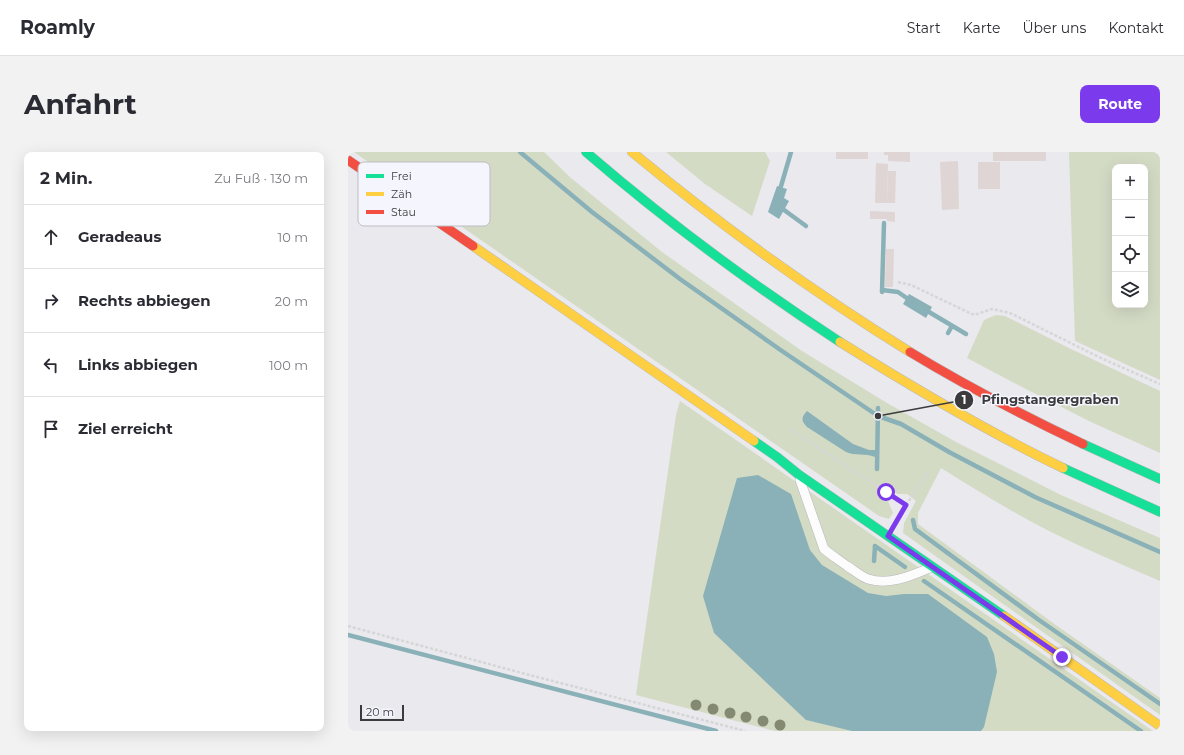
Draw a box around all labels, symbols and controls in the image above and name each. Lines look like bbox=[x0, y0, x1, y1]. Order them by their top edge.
text: Roamly bbox=[20, 16, 95, 39]
text: Start bbox=[907, 19, 941, 37]
text: Karte bbox=[963, 19, 1000, 37]
text: Über uns bbox=[1022, 19, 1086, 37]
text: Kontakt bbox=[1108, 19, 1164, 37]
button: Route bbox=[1080, 85, 1160, 123]
text: Anfahrt bbox=[24, 87, 137, 121]
legend bbox=[358, 162, 490, 226]
map controls bbox=[1112, 164, 1148, 308]
button: + bbox=[1112, 164, 1148, 200]
text: 2 Min. bbox=[40, 168, 92, 188]
text: Frei bbox=[391, 169, 412, 183]
text: Zu Fuß · 130 m bbox=[214, 170, 308, 186]
text: Zäh bbox=[391, 187, 412, 201]
button: − bbox=[1112, 200, 1148, 236]
text: Stau bbox=[391, 205, 416, 219]
icon: ahead bbox=[40, 226, 62, 248]
text: Geradeaus bbox=[78, 227, 161, 246]
text: 10 m bbox=[278, 229, 308, 245]
button: locate bbox=[1112, 236, 1148, 272]
button: layers bbox=[1112, 272, 1148, 308]
icon: right bbox=[40, 290, 62, 312]
text: Rechts abbiegen bbox=[78, 291, 211, 310]
text: 20 m bbox=[275, 293, 308, 309]
icon: left bbox=[40, 354, 62, 376]
text: Links abbiegen bbox=[78, 355, 198, 374]
text: 100 m bbox=[269, 357, 308, 373]
callout: Pfingstangergraben bbox=[954, 387, 1127, 412]
text: Pfingstangergraben bbox=[981, 391, 1119, 407]
text: 1 bbox=[962, 392, 966, 407]
icon: arrive bbox=[40, 418, 62, 440]
text: Ziel erreicht bbox=[78, 419, 173, 438]
route start bbox=[877, 483, 895, 501]
route end bbox=[1053, 648, 1071, 666]
scale bar bbox=[360, 703, 404, 722]
text: 20 m bbox=[366, 705, 394, 719]

